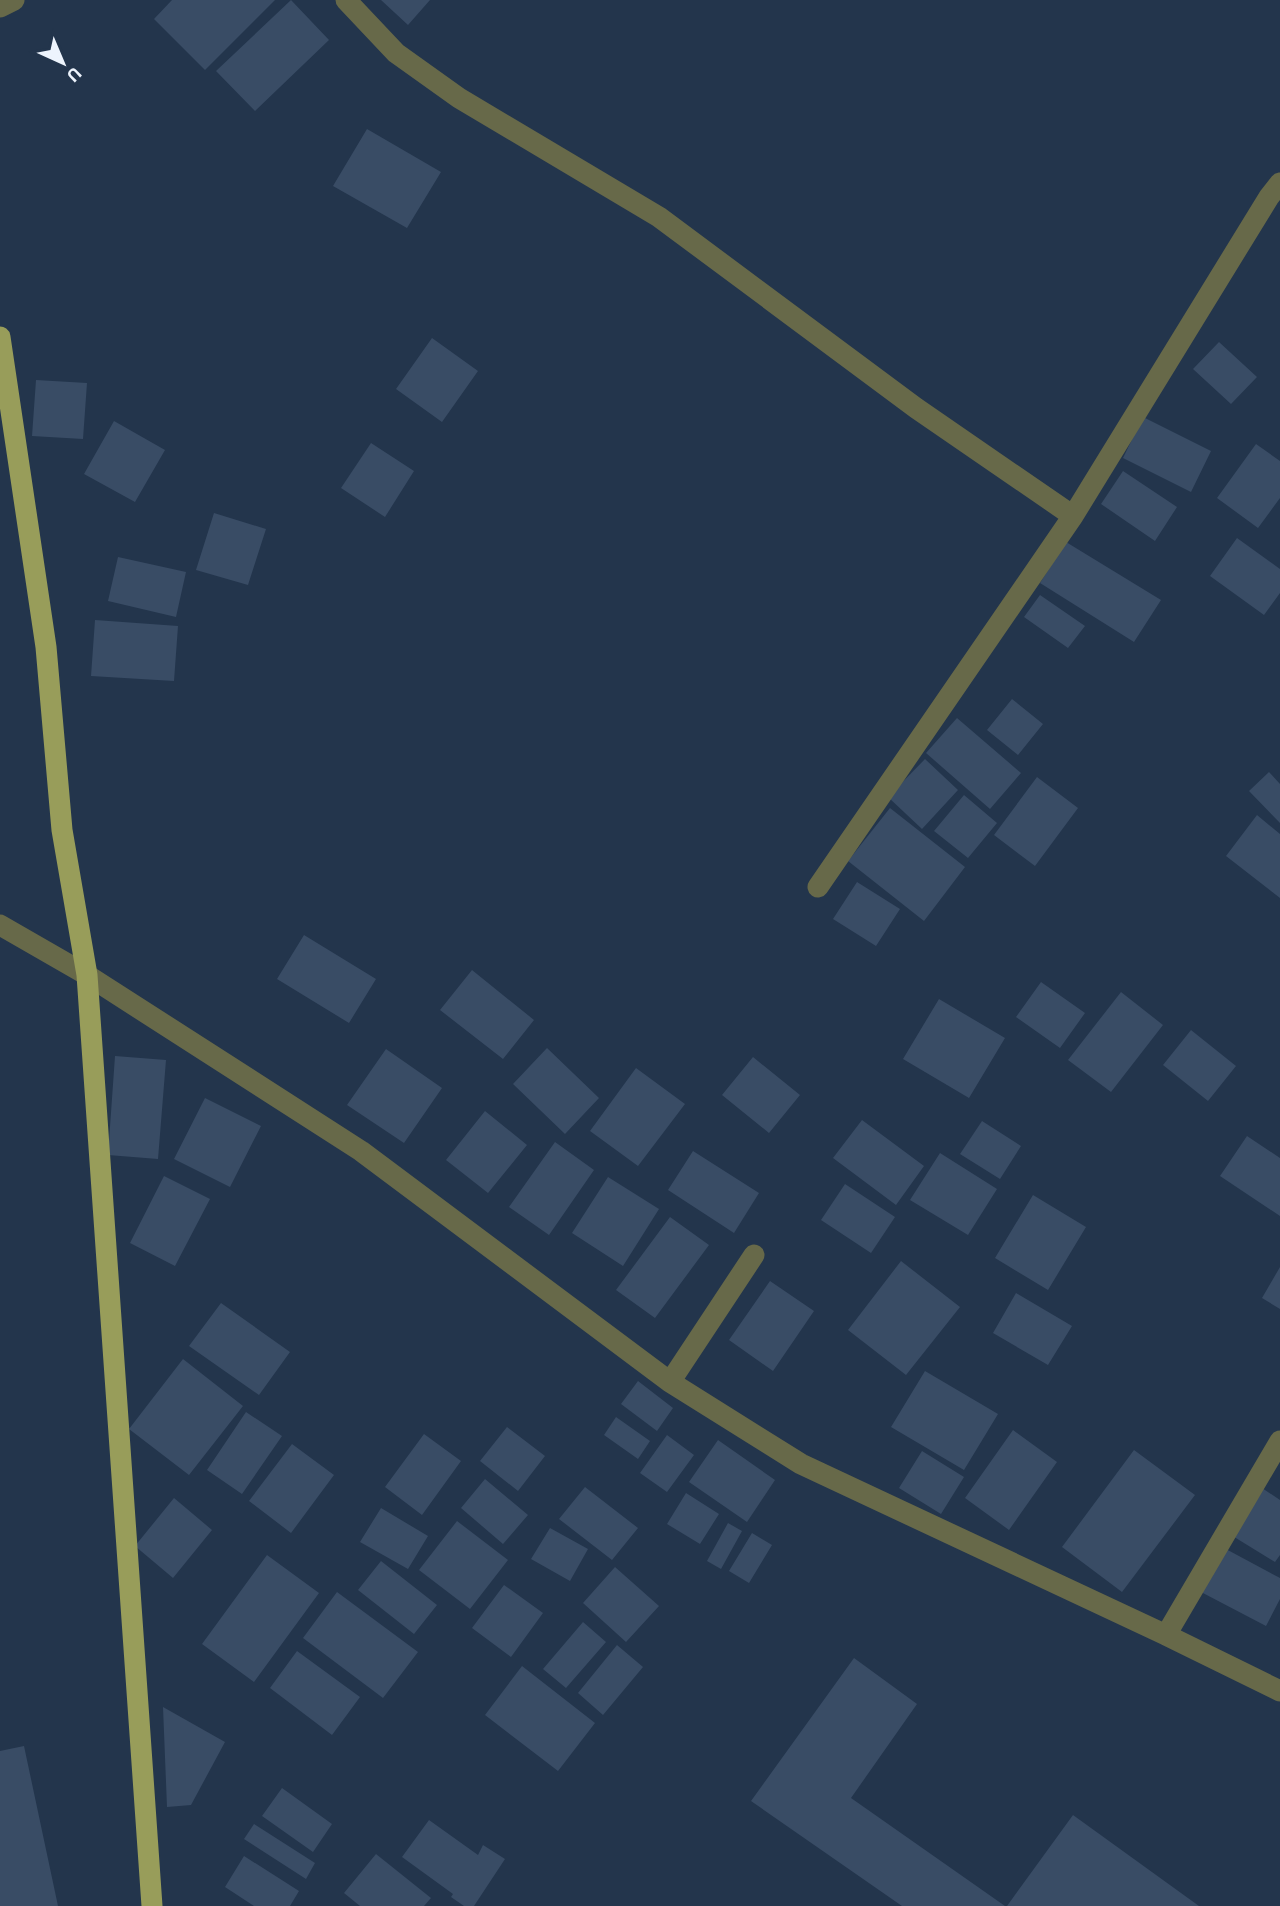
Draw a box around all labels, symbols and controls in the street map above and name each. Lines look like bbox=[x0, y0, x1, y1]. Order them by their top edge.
north arrow bbox=[28, 28, 98, 98]
text: U bbox=[63, 63, 85, 85]

